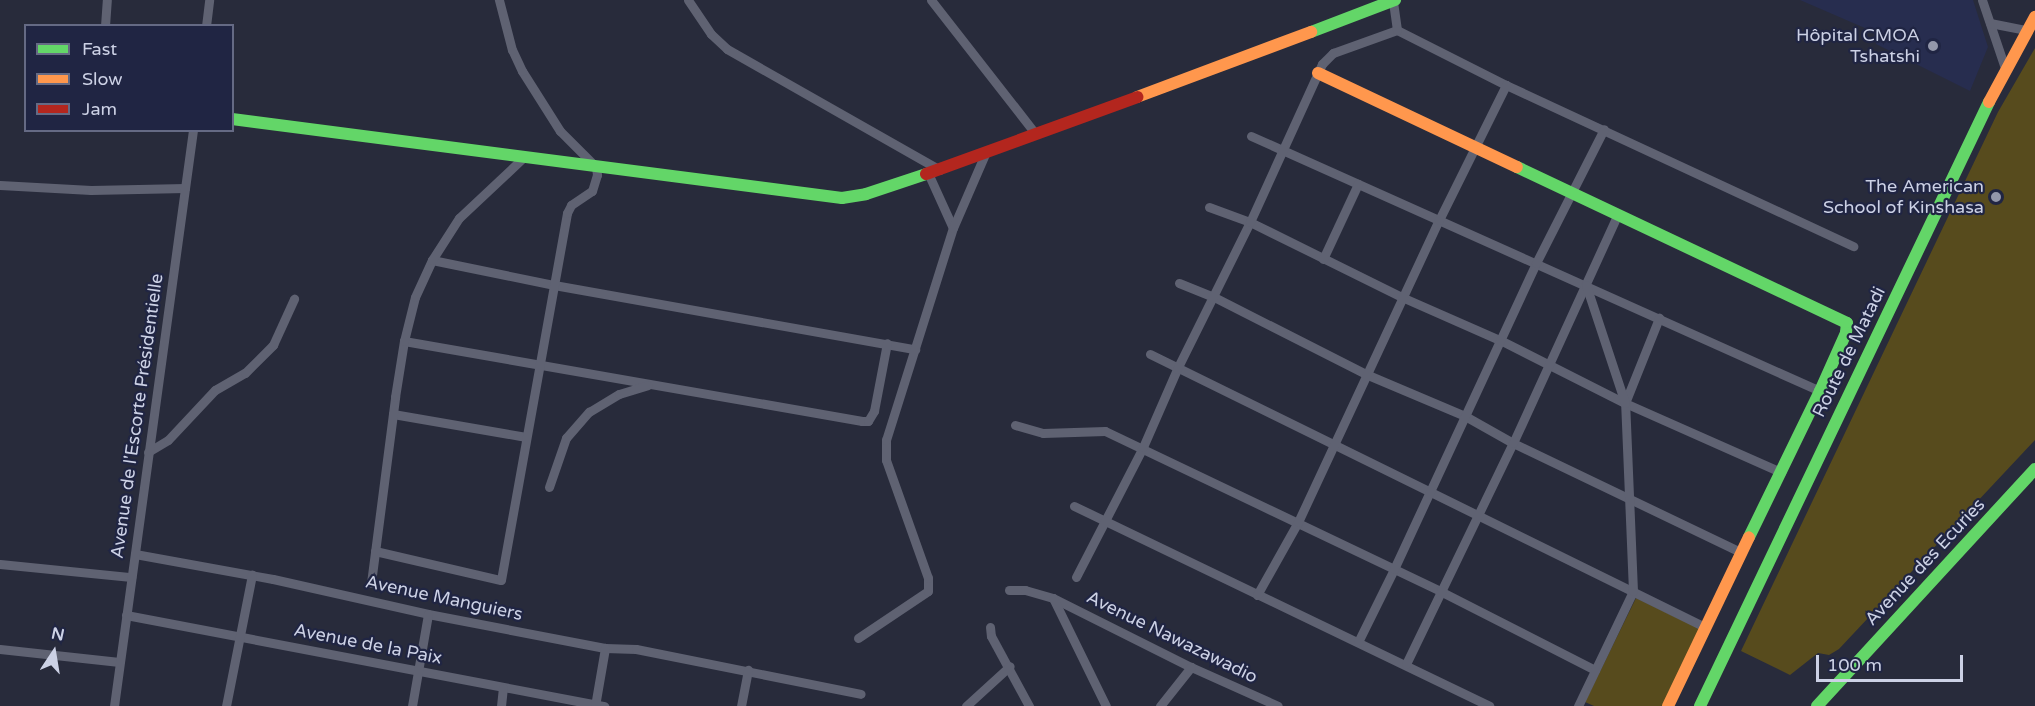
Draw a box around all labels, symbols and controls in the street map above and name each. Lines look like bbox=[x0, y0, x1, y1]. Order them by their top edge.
legend bbox=[24, 24, 234, 132]
place label: Hôpital CMOA Tshatshi bbox=[1796, 25, 1920, 68]
marker: Hôpital CMOA Tshatshi bbox=[1924, 37, 1942, 55]
text: Fast bbox=[82, 38, 117, 60]
text: Slow bbox=[82, 68, 123, 90]
text: Jam bbox=[82, 98, 117, 120]
place label: The American School of Kinshasa bbox=[1823, 176, 1984, 219]
marker: The American School of Kinshasa bbox=[1989, 190, 2003, 204]
street label: Avenue de l'Escorte Présidentielle bbox=[106, 272, 168, 560]
street label: Route de Matadi bbox=[1808, 283, 1890, 421]
street label: Avenue des Ecuries bbox=[1861, 494, 1989, 630]
street label: Avenue Manguiers bbox=[363, 571, 525, 625]
street label: Avenue Nawazawadio bbox=[1083, 586, 1261, 688]
street label: Avenue de la Paix bbox=[292, 619, 444, 669]
north arrow bbox=[24, 622, 84, 682]
text: N bbox=[49, 623, 66, 646]
scale bar bbox=[1819, 643, 1966, 681]
text: 100 m bbox=[1827, 654, 1882, 676]

